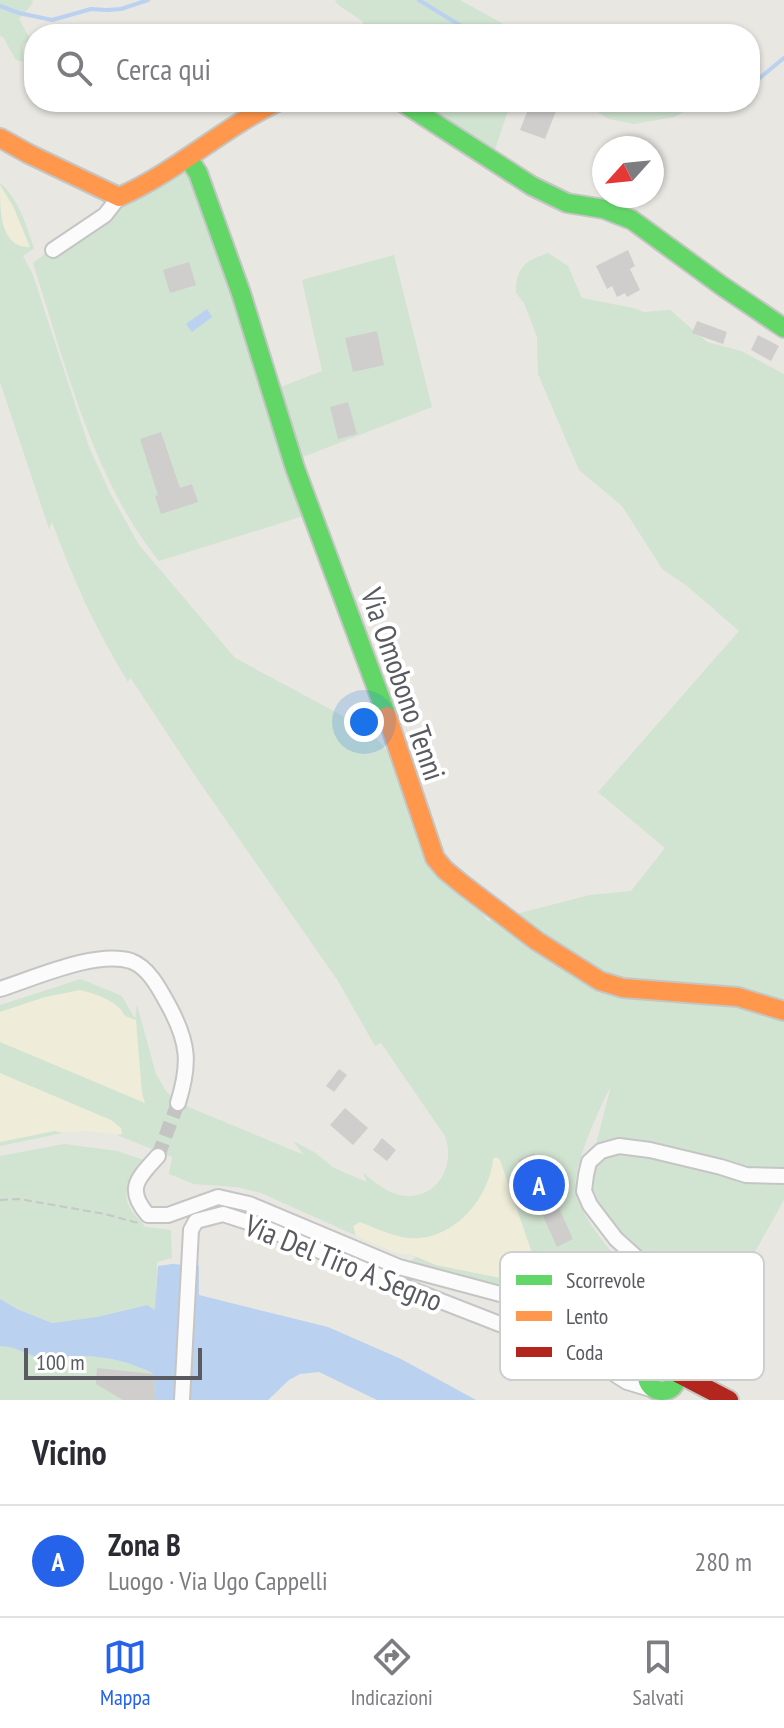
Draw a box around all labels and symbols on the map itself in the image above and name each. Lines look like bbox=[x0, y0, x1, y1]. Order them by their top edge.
north arrow bbox=[592, 136, 664, 208]
street label: Via Omobono Tenni bbox=[353, 582, 455, 785]
your location bbox=[344, 702, 384, 742]
pin: A bbox=[513, 1155, 565, 1215]
street label: Via Del Tiro A Segno bbox=[239, 1204, 449, 1319]
legend bbox=[500, 1252, 764, 1380]
text: Scorrevole bbox=[566, 1266, 645, 1294]
text: Lento bbox=[566, 1302, 608, 1330]
text: Coda bbox=[566, 1338, 603, 1366]
scale bar bbox=[24, 1344, 202, 1380]

